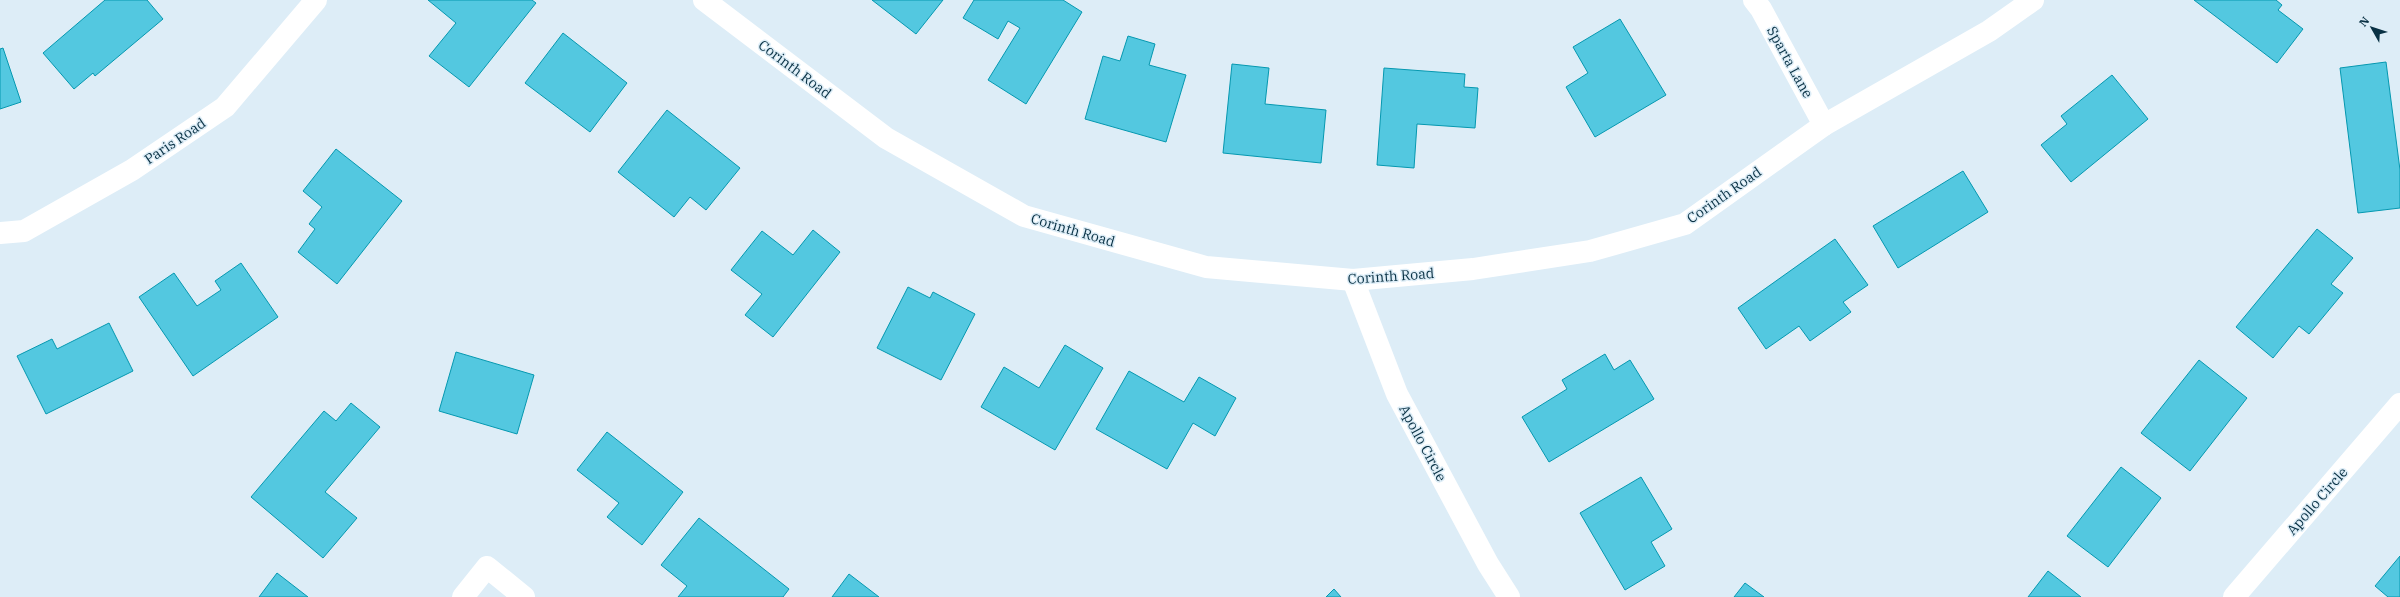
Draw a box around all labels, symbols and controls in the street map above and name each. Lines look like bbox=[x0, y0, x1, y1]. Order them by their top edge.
north arrow bbox=[2352, 8, 2392, 48]
text: N bbox=[2356, 14, 2373, 29]
street label: Sparta Lane bbox=[1763, 23, 1817, 101]
street label: Corinth Road bbox=[755, 36, 835, 103]
street label: Paris Road bbox=[141, 114, 210, 168]
street label: Corinth Road bbox=[1683, 162, 1765, 227]
street label: Corinth Road bbox=[1029, 209, 1118, 251]
street label: Corinth Road bbox=[1347, 264, 1435, 288]
street label: Apollo Circle bbox=[1395, 402, 1451, 484]
street label: Apollo Circle bbox=[2283, 463, 2351, 539]

